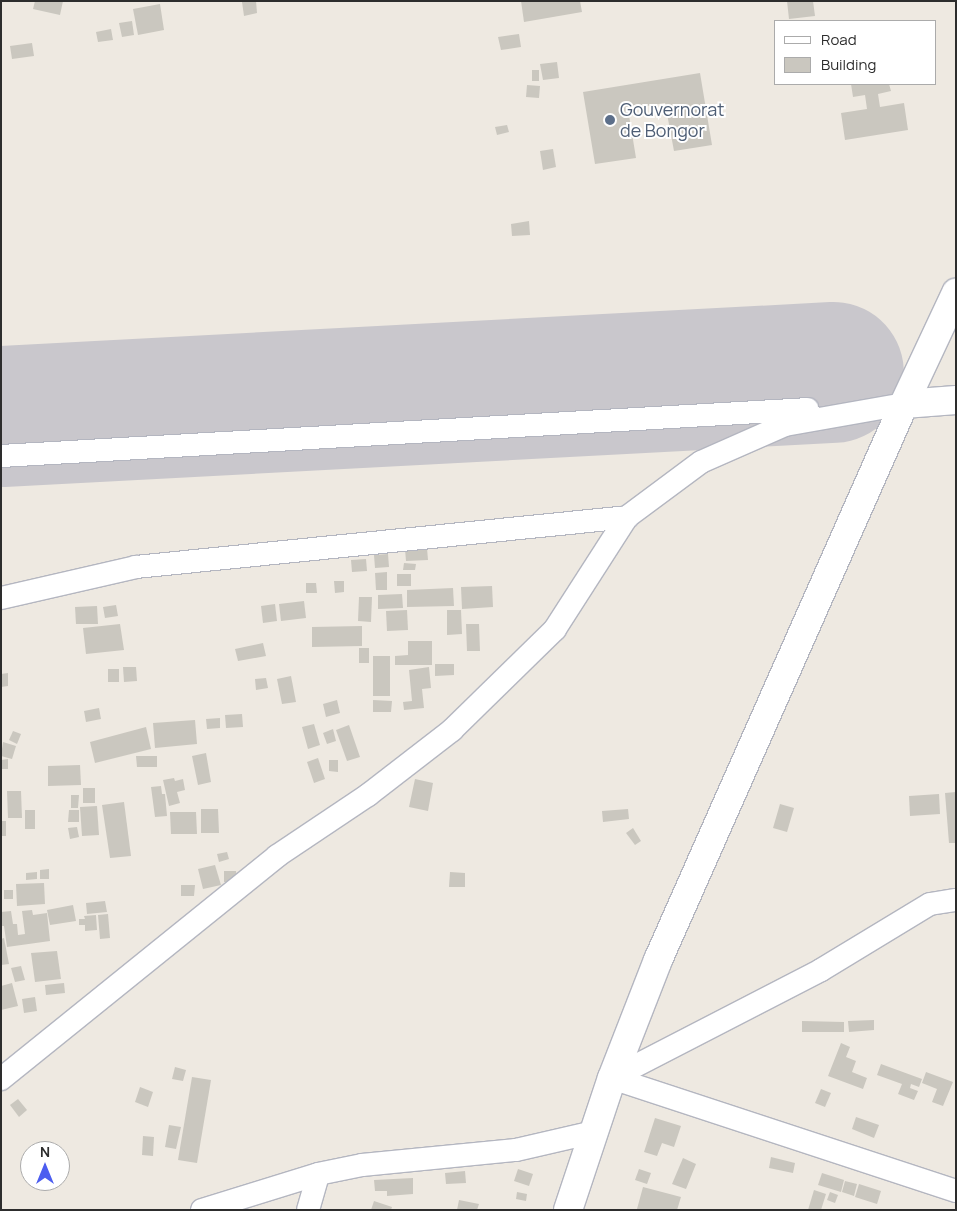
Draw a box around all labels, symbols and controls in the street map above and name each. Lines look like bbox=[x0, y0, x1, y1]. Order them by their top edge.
legend bbox=[774, 20, 937, 85]
text: Road bbox=[821, 29, 857, 50]
text: Building bbox=[821, 54, 876, 75]
place label: Gouvernorat de Bongor bbox=[620, 99, 724, 142]
marker: Gouvernorat de Bongor bbox=[604, 114, 616, 126]
north arrow bbox=[20, 1141, 70, 1191]
text: N bbox=[40, 1142, 50, 1161]

